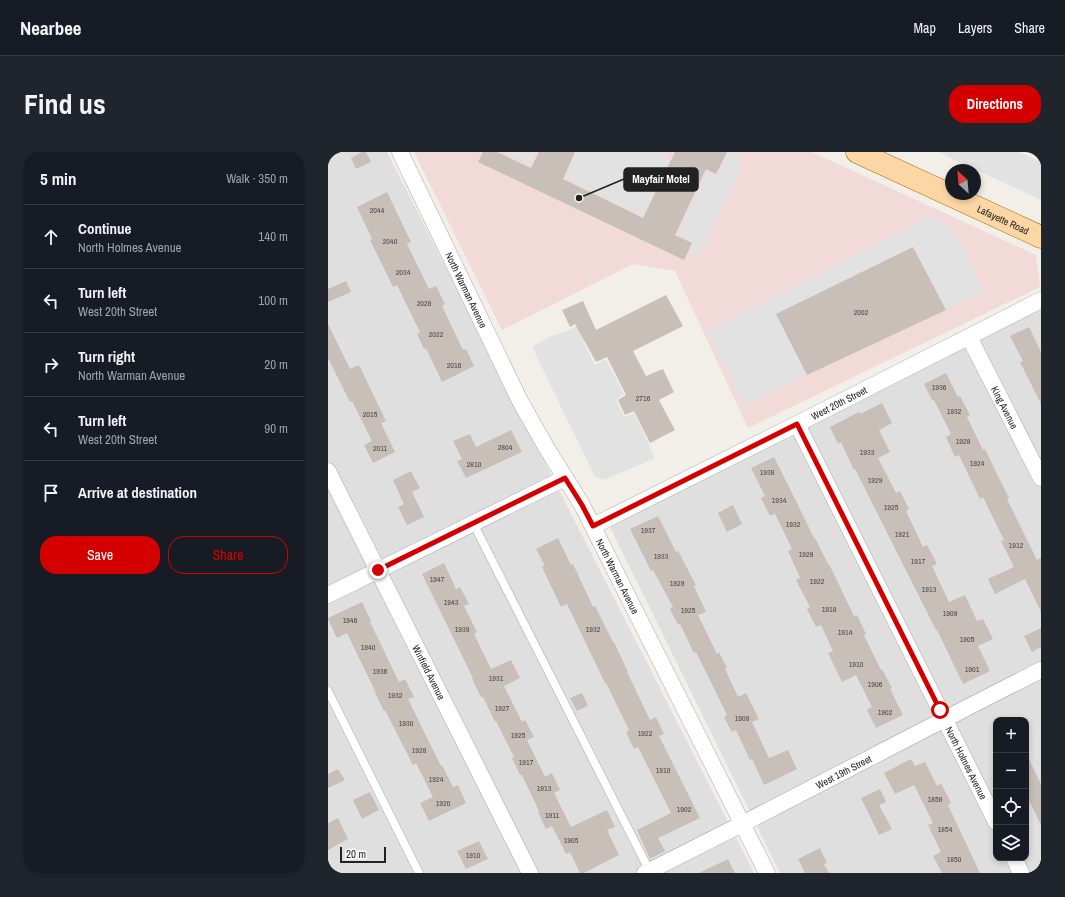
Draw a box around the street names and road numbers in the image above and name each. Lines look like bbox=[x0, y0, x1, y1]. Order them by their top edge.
street label: Lafayette Road bbox=[975, 202, 1031, 237]
street label: North Warman Avenue bbox=[443, 250, 490, 330]
street label: West 20th Street bbox=[809, 383, 870, 422]
street label: King Avenue bbox=[989, 384, 1021, 431]
street label: North Warman Avenue bbox=[593, 536, 642, 616]
street label: Winfield Avenue bbox=[410, 642, 448, 702]
street label: North Holmes Avenue bbox=[943, 724, 990, 802]
street label: West 19th Street bbox=[814, 751, 874, 791]

